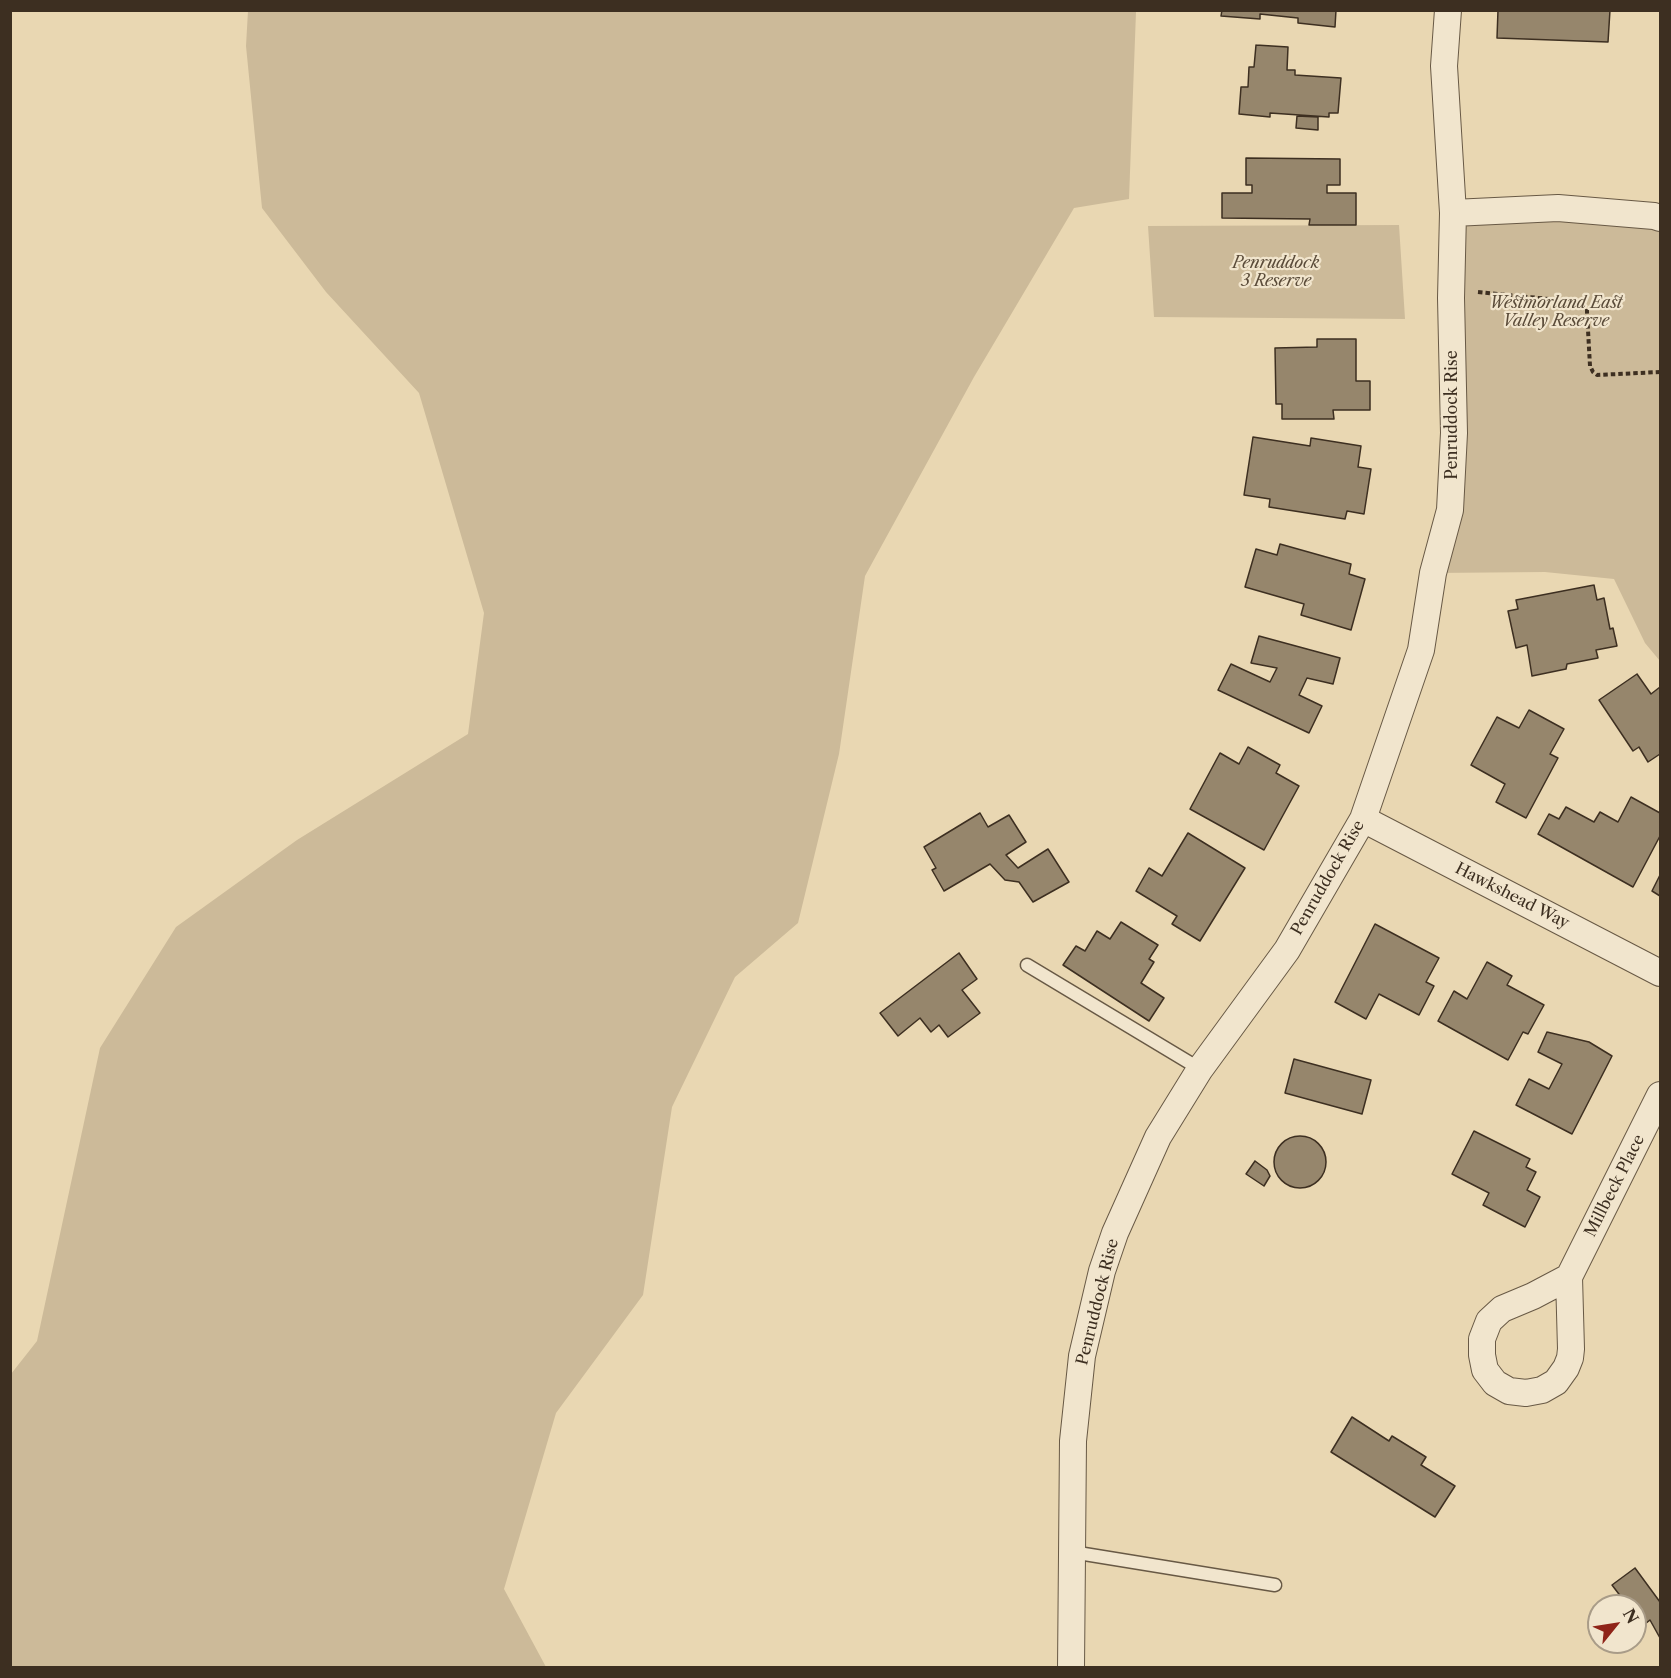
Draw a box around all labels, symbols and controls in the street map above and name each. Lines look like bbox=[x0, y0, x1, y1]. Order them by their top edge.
park label: Penruddock 3 Reserve bbox=[1233, 253, 1319, 291]
park label: Westmorland East Valley Reserve bbox=[1490, 293, 1622, 331]
street label: Penruddock Rise bbox=[1442, 350, 1462, 480]
street label: Penruddock Rise bbox=[1287, 817, 1369, 939]
street label: Hawkshead Way bbox=[1452, 859, 1572, 933]
street label: Millbeck Place bbox=[1581, 1132, 1649, 1240]
street label: Penruddock Rise bbox=[1073, 1237, 1123, 1367]
north arrow bbox=[1587, 1594, 1647, 1654]
text: N bbox=[1619, 1605, 1643, 1627]

